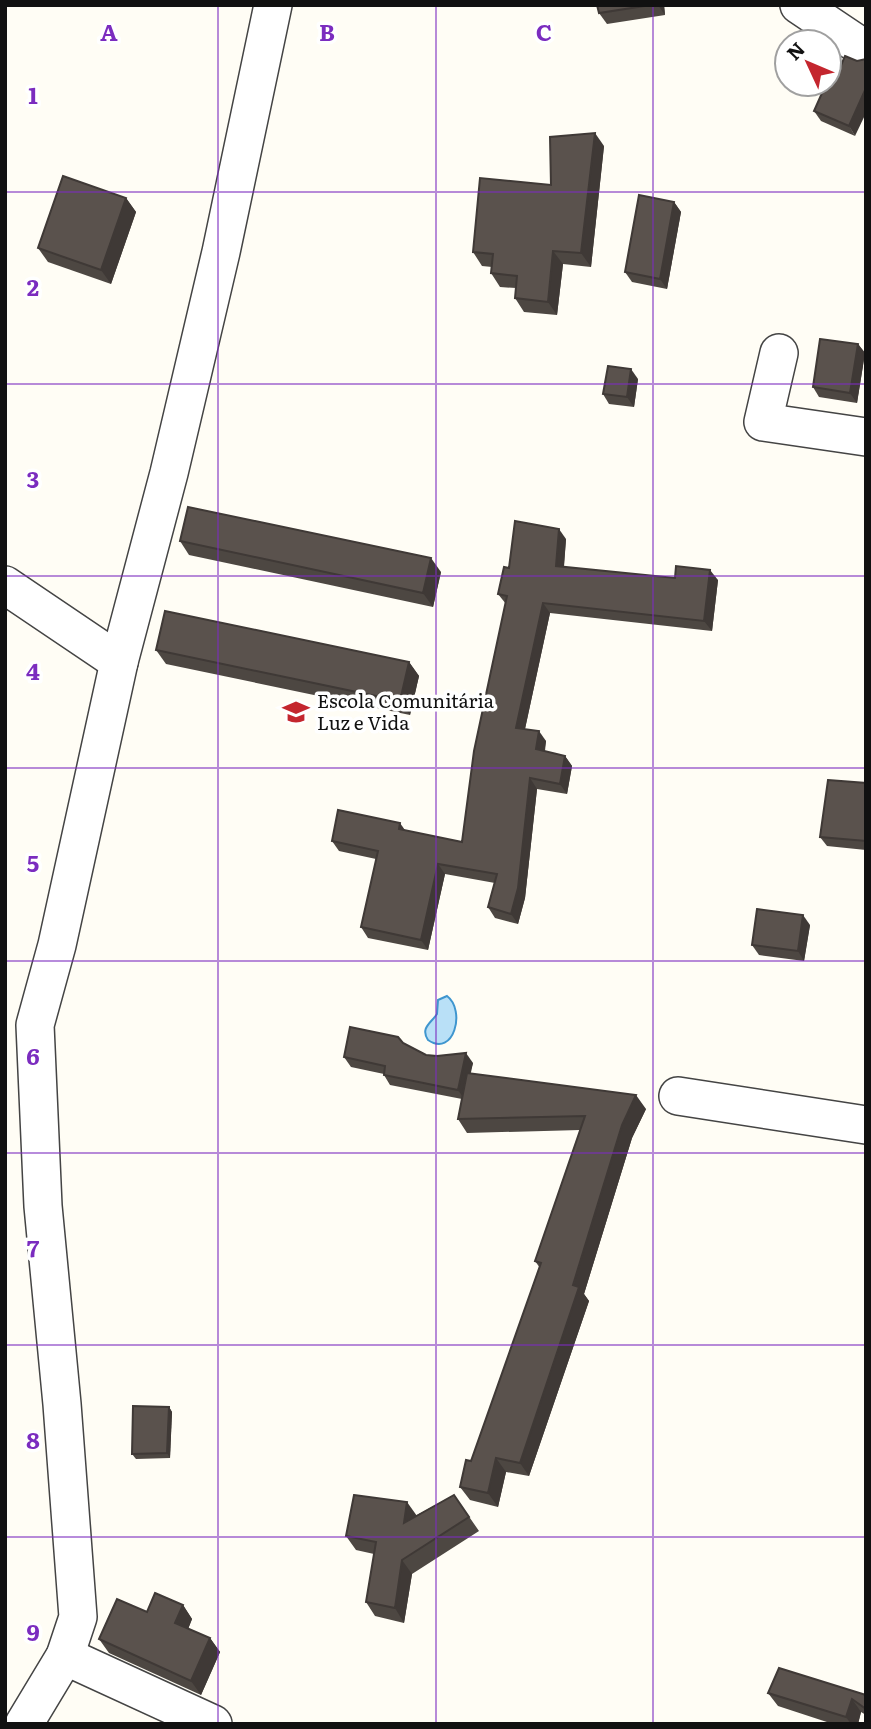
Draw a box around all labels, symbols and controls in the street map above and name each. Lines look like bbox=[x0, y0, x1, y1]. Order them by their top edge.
text: A bbox=[100, 14, 118, 48]
text: B bbox=[319, 14, 335, 48]
text: C bbox=[536, 14, 552, 48]
north arrow bbox=[773, 28, 843, 98]
text: N bbox=[779, 35, 811, 66]
text: 1 bbox=[28, 77, 38, 111]
text: 2 bbox=[27, 269, 39, 303]
text: 3 bbox=[27, 461, 39, 495]
text: 4 bbox=[26, 653, 40, 687]
place label: Escola Comunitária Luz e Vida bbox=[317, 686, 495, 736]
school or university icon: Escola Comunitária Luz e Vida bbox=[281, 697, 311, 727]
text: 5 bbox=[27, 845, 39, 879]
text: 6 bbox=[26, 1038, 40, 1072]
text: 7 bbox=[27, 1230, 40, 1264]
text: 8 bbox=[26, 1422, 40, 1456]
text: 9 bbox=[26, 1614, 40, 1648]

